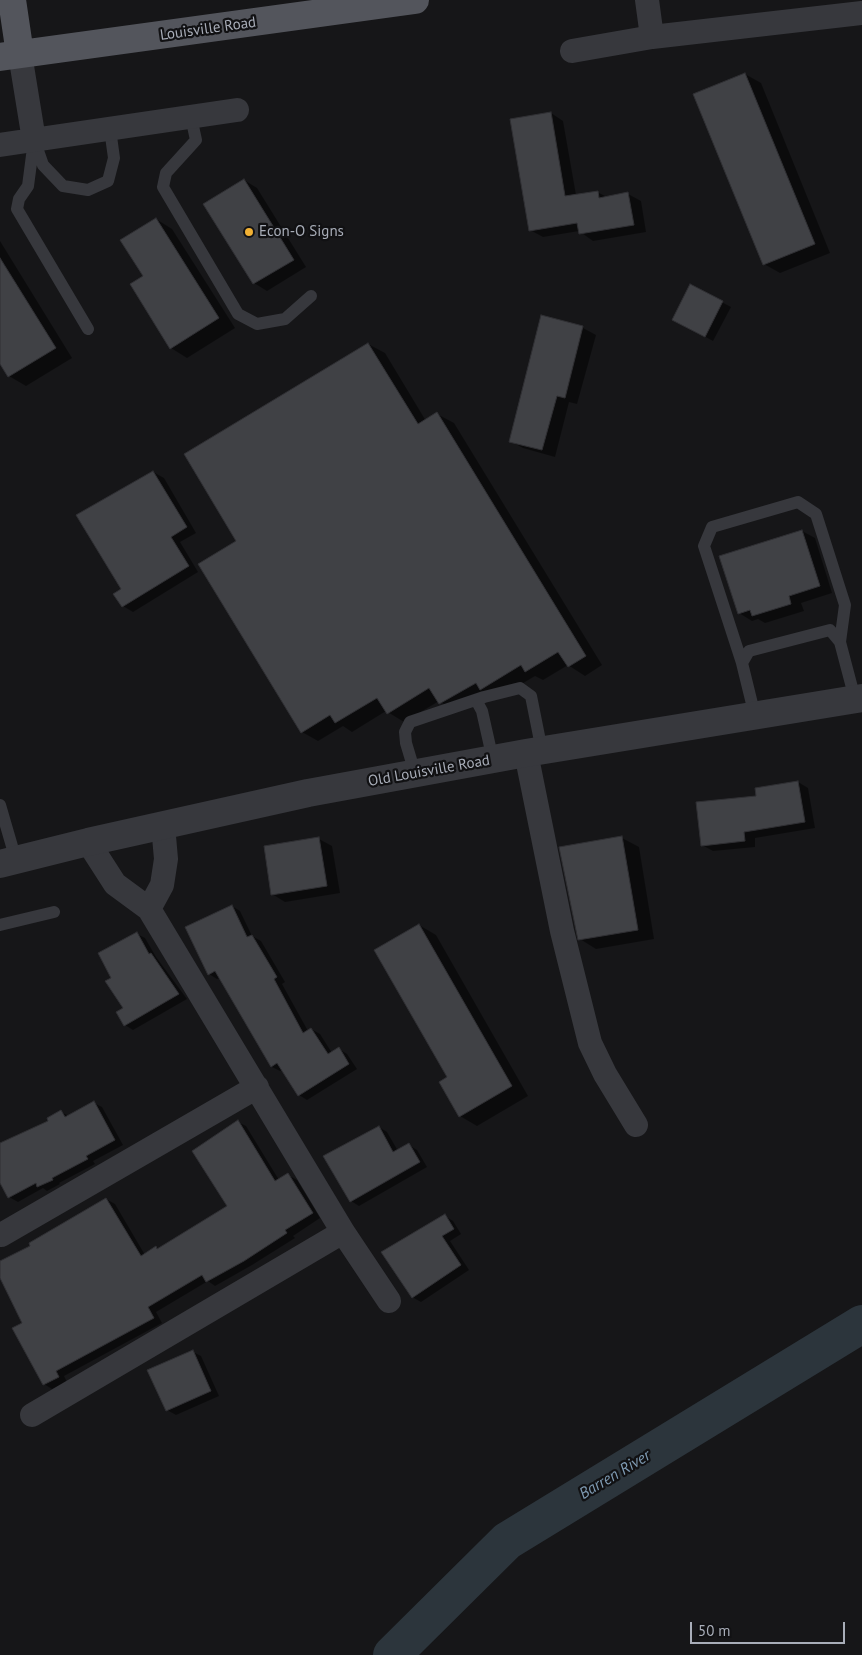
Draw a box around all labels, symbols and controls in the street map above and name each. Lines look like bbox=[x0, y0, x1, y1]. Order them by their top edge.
street label: Louisville Road bbox=[159, 13, 257, 45]
place label: Econ-O Signs bbox=[259, 223, 344, 241]
marker: Econ-O Signs bbox=[243, 226, 255, 238]
street label: Old Louisville Road bbox=[367, 751, 491, 791]
water label: Barren River bbox=[576, 1446, 654, 1504]
scale bar bbox=[692, 1612, 847, 1644]
text: 50 m bbox=[698, 1621, 731, 1640]

